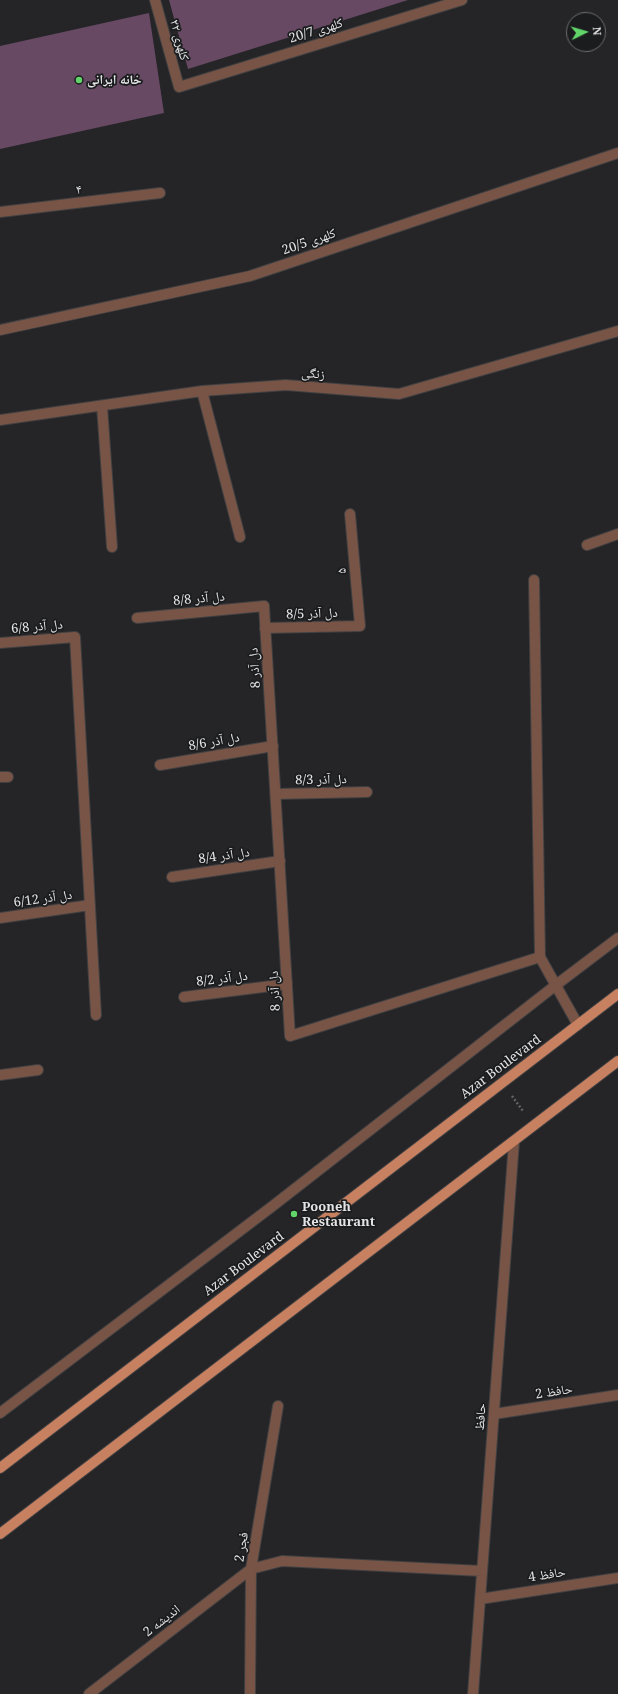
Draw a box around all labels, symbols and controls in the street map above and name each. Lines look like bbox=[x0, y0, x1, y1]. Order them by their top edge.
north arrow bbox=[566, 12, 606, 52]
street label: کلهری 20/7 bbox=[287, 15, 345, 47]
street label: کلهری ۲۲ bbox=[166, 18, 192, 62]
text: N bbox=[590, 26, 605, 36]
place label: خانه ایرانی bbox=[87, 72, 142, 88]
marker: خانه ایرانی bbox=[74, 75, 84, 85]
street label: ۴ bbox=[75, 182, 83, 198]
street label: کلهری 20/5 bbox=[280, 226, 338, 258]
street label: زنگی bbox=[301, 365, 325, 383]
street label: ۵ bbox=[334, 567, 350, 575]
street label: دل آذر 8/8 bbox=[173, 589, 225, 609]
street label: دل آذر 8/5 bbox=[286, 605, 338, 623]
street label: دل آذر 6/8 bbox=[11, 617, 63, 637]
street label: دل آذر 8 bbox=[246, 647, 264, 689]
street label: دل آذر 8/6 bbox=[187, 730, 241, 754]
street label: دل آذر 8/3 bbox=[295, 772, 347, 788]
street label: دل آذر 8/4 bbox=[197, 845, 251, 867]
street label: دل آذر 6/12 bbox=[13, 887, 73, 911]
street label: دل آذر 8/2 bbox=[195, 968, 249, 990]
street label: دل آذر 8 bbox=[266, 970, 284, 1012]
street label: Azar Boulevard bbox=[458, 1032, 544, 1102]
place label: Pooneh Restaurant bbox=[302, 1199, 375, 1230]
marker: Pooneh Restaurant bbox=[289, 1209, 299, 1219]
street label: Azar Boulevard bbox=[201, 1229, 287, 1299]
street label: حافظ 2 bbox=[534, 1381, 574, 1403]
street label: حافظ bbox=[472, 1403, 490, 1431]
street label: فجر 2 bbox=[232, 1531, 252, 1563]
street label: حافظ 4 bbox=[527, 1564, 567, 1586]
street label: اندیشه 2 bbox=[140, 1602, 184, 1640]

